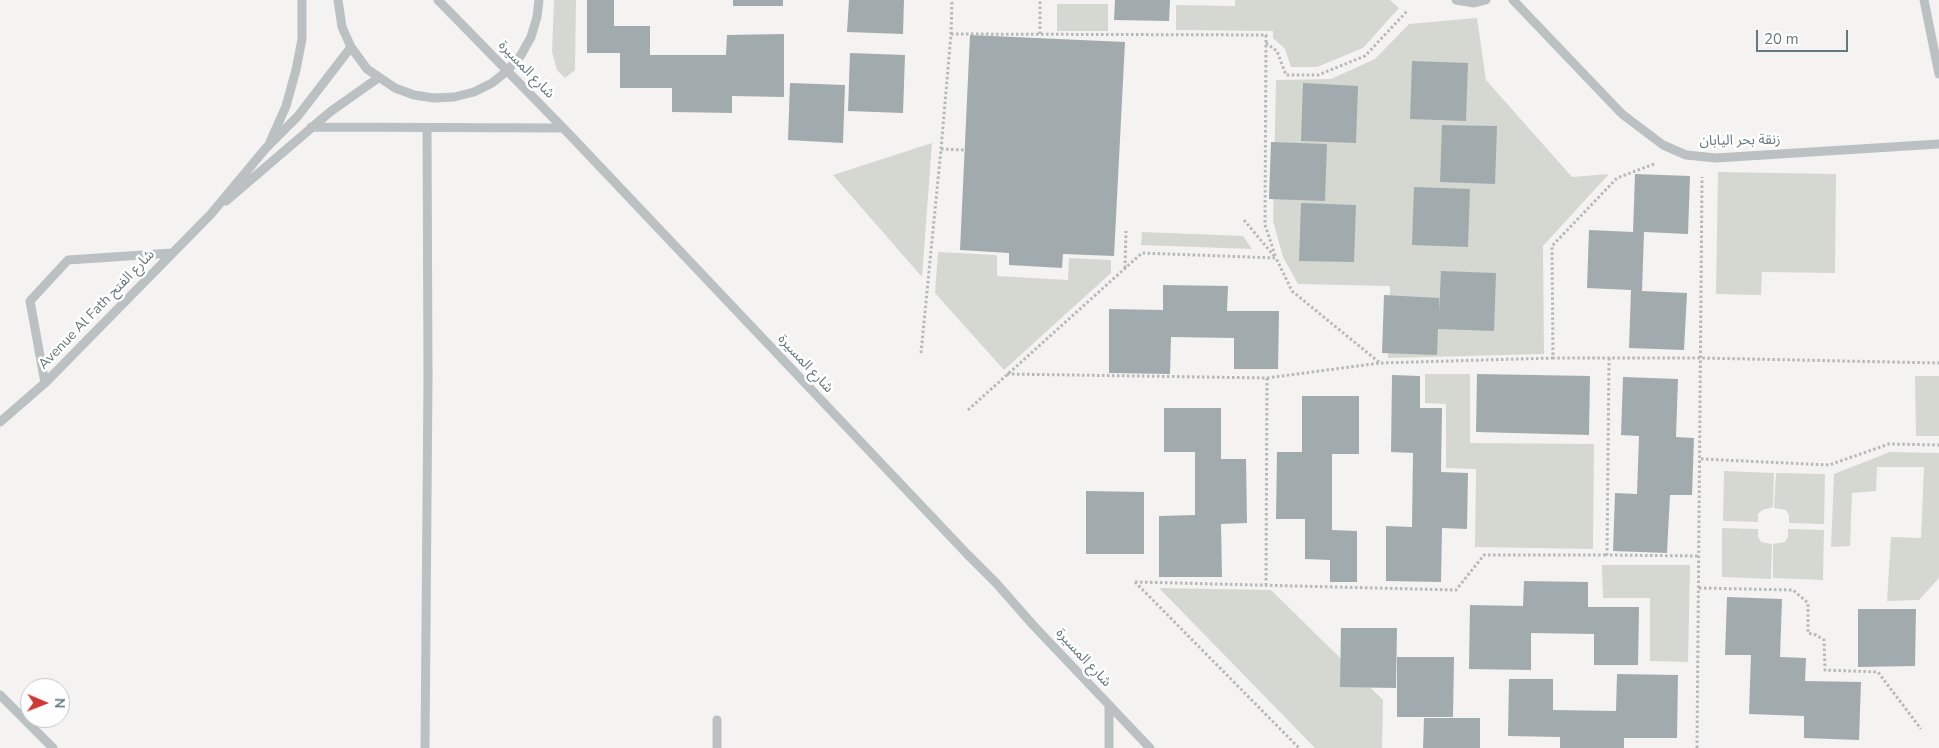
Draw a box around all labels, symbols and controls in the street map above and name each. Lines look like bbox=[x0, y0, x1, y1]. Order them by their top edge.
scale bar bbox=[1759, 20, 1852, 52]
text: 20 m bbox=[1764, 29, 1799, 49]
street label: شارع المسيرة bbox=[494, 38, 558, 102]
street label: زنقة بحر اليابان bbox=[1699, 132, 1781, 150]
street label: Avenue Al Fath شارع الفتح bbox=[36, 247, 158, 373]
street label: شارع المسيرة bbox=[774, 331, 836, 397]
street label: شارع المسيرة bbox=[1052, 625, 1114, 691]
north arrow bbox=[20, 678, 70, 728]
text: N bbox=[50, 698, 69, 709]

